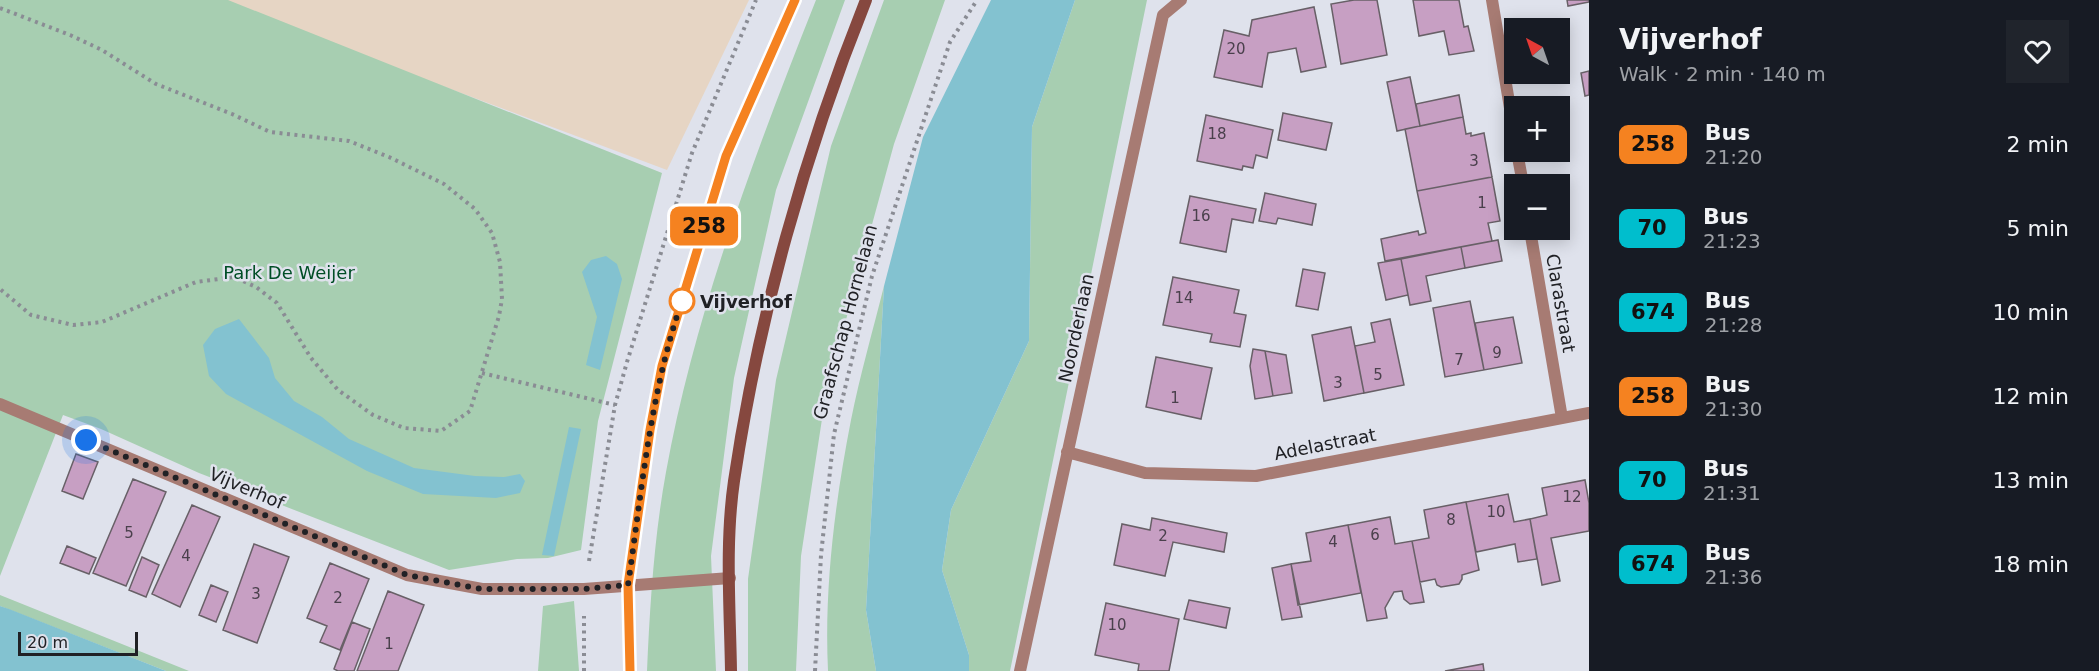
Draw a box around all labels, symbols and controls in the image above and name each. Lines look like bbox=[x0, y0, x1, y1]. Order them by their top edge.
north arrow bbox=[1504, 18, 1570, 84]
map controls bbox=[1504, 18, 1570, 240]
button: heart bbox=[2006, 20, 2069, 83]
text: Vijverhof bbox=[1619, 23, 1762, 56]
house number: 20 bbox=[1226, 40, 1246, 58]
text: Walk · 2 min · 140 m bbox=[1619, 62, 1826, 86]
button: + bbox=[1504, 96, 1570, 162]
text: Bus bbox=[1705, 120, 1750, 145]
house number: 18 bbox=[1207, 125, 1227, 143]
text: 258 bbox=[1631, 132, 1675, 156]
text: 2 min bbox=[2007, 132, 2069, 157]
text: 21:20 bbox=[1705, 145, 1762, 169]
house number: 3 bbox=[1469, 152, 1479, 170]
button: − bbox=[1504, 174, 1570, 240]
house number: 1 bbox=[1477, 194, 1487, 212]
text: Bus bbox=[1703, 204, 1749, 229]
line badge: 258 bbox=[670, 206, 738, 246]
house number: 16 bbox=[1191, 207, 1211, 225]
text: 258 bbox=[682, 214, 726, 238]
text: 70 bbox=[1637, 216, 1667, 240]
text: 5 min bbox=[2007, 216, 2069, 241]
street label: Graafschap Hornelaan bbox=[809, 222, 881, 422]
text: 21:23 bbox=[1703, 229, 1761, 253]
street label: Clarastraat bbox=[1542, 252, 1580, 354]
park label: Park De Weijer bbox=[223, 262, 355, 283]
street label: Noorderlaan bbox=[1054, 272, 1098, 384]
marker: Vijverhof bbox=[669, 288, 695, 314]
text: Bus bbox=[1705, 288, 1750, 313]
house number: 14 bbox=[1174, 289, 1194, 307]
place label: Vijverhof bbox=[700, 291, 792, 312]
text: 674 bbox=[1631, 300, 1675, 324]
text: 10 min bbox=[1993, 300, 2069, 325]
text: 21:28 bbox=[1705, 313, 1762, 337]
house number: 9 bbox=[1492, 344, 1502, 362]
house number: 7 bbox=[1454, 351, 1464, 369]
house number: 5 bbox=[1373, 366, 1383, 384]
text: Bus bbox=[1705, 372, 1750, 397]
house number: 3 bbox=[1333, 374, 1343, 392]
text: 258 bbox=[1631, 384, 1675, 408]
text: 12 min bbox=[1993, 384, 2069, 409]
house number: 1 bbox=[1170, 389, 1180, 407]
text: 21:30 bbox=[1705, 397, 1762, 421]
street label: Adelastraat bbox=[1272, 424, 1378, 464]
your location bbox=[71, 425, 101, 455]
text: Bus bbox=[1703, 456, 1749, 481]
street label: Vijverhof bbox=[206, 463, 288, 513]
text: 70 bbox=[1637, 468, 1667, 492]
text: 13 min bbox=[1993, 468, 2069, 493]
text: 21:31 bbox=[1703, 481, 1761, 505]
house number: 12 bbox=[1562, 488, 1582, 506]
house number: 10 bbox=[1486, 503, 1506, 521]
house number: 8 bbox=[1446, 511, 1456, 529]
house number: 5 bbox=[124, 524, 134, 542]
house number: 6 bbox=[1370, 526, 1380, 544]
house number: 2 bbox=[1158, 527, 1168, 545]
house number: 4 bbox=[1328, 533, 1338, 551]
text: Bus bbox=[1705, 540, 1750, 565]
house number: 4 bbox=[181, 547, 191, 565]
text: 674 bbox=[1631, 552, 1675, 576]
text: 18 min bbox=[1993, 552, 2069, 577]
text: 21:36 bbox=[1705, 565, 1762, 589]
house number: 3 bbox=[251, 585, 261, 603]
house number: 2 bbox=[333, 589, 343, 607]
house number: 10 bbox=[1107, 616, 1127, 634]
scale bar bbox=[18, 629, 138, 656]
text: 20 m bbox=[27, 633, 68, 652]
house number: 1 bbox=[384, 635, 394, 653]

